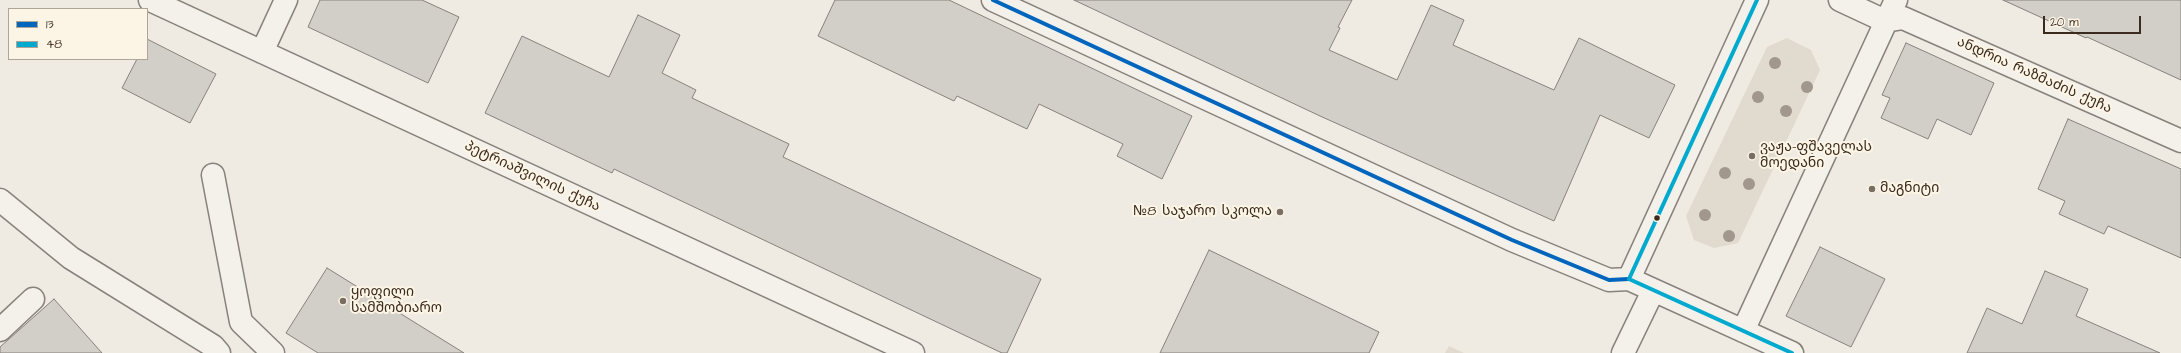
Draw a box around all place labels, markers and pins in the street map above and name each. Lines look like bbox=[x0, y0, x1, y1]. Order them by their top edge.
place label: ვაჟა-ფშაველას მოედანი bbox=[1760, 140, 1872, 172]
marker: ვაჟა-ფშაველას მოედანი bbox=[1747, 151, 1757, 161]
place label: მაგნიტი bbox=[1880, 181, 1939, 197]
marker: მაგნიტი bbox=[1867, 184, 1877, 194]
place label: №8 საჯარო სკოლა bbox=[1133, 204, 1272, 220]
marker: №8 საჯარო სკოლა bbox=[1275, 207, 1285, 217]
unlabelled marker bbox=[1652, 213, 1662, 223]
place label: ყოფილი სამშობიარო bbox=[351, 285, 442, 318]
marker: ყოფილი სამშობიარო bbox=[338, 296, 348, 306]

